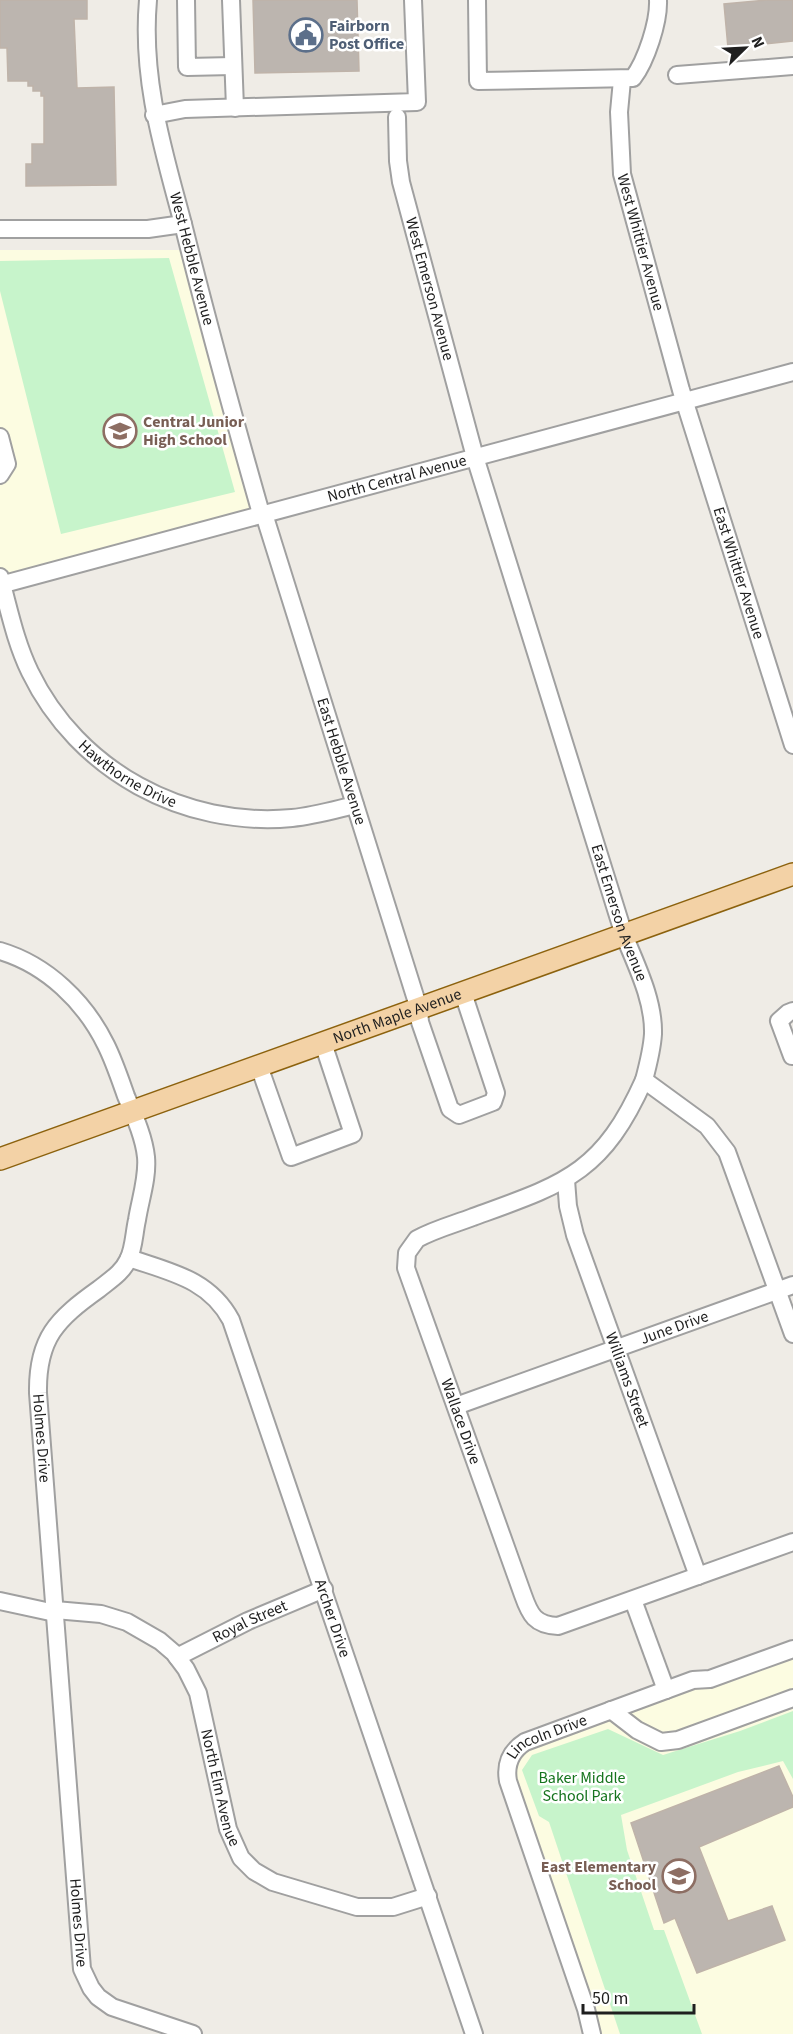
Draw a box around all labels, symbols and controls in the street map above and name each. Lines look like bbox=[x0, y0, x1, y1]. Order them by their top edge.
place label: Fairborn Post Office bbox=[329, 15, 404, 55]
public building icon: Fairborn Post Office bbox=[288, 17, 324, 53]
north arrow bbox=[715, 18, 775, 78]
text: N bbox=[746, 33, 770, 52]
street label: West Whittier Avenue bbox=[611, 171, 670, 313]
street label: West Hebble Avenue bbox=[164, 190, 220, 328]
street label: West Emerson Avenue bbox=[400, 215, 460, 363]
place label: Central Junior High School bbox=[143, 411, 245, 451]
school or university icon: Central Junior High School bbox=[102, 413, 138, 449]
street label: North Central Avenue bbox=[325, 449, 469, 508]
street label: East Whittier Avenue bbox=[708, 504, 770, 642]
street label: East Hebble Avenue bbox=[311, 695, 372, 828]
street label: Hawthorne Drive bbox=[73, 735, 180, 813]
street label: East Emerson Avenue bbox=[585, 842, 653, 984]
street label: North Maple Avenue bbox=[330, 983, 465, 1049]
street label: June Drive bbox=[637, 1305, 712, 1350]
street label: Williams Street bbox=[600, 1329, 655, 1431]
street label: Wallace Drive bbox=[435, 1376, 486, 1467]
street label: Holmes Drive bbox=[27, 1393, 56, 1483]
street label: Archer Drive bbox=[309, 1576, 356, 1660]
street label: Royal Street bbox=[208, 1595, 291, 1648]
street label: Lincoln Drive bbox=[501, 1709, 590, 1763]
street label: North Elm Avenue bbox=[195, 1727, 245, 1850]
park label: Baker Middle School Park bbox=[538, 1767, 626, 1807]
place label: East Elementary School bbox=[541, 1856, 657, 1896]
school or university icon: East Elementary School bbox=[661, 1858, 697, 1894]
street label: Holmes Drive bbox=[64, 1877, 93, 1968]
scale bar bbox=[583, 1977, 694, 2015]
text: 50 m bbox=[592, 1986, 628, 2011]

